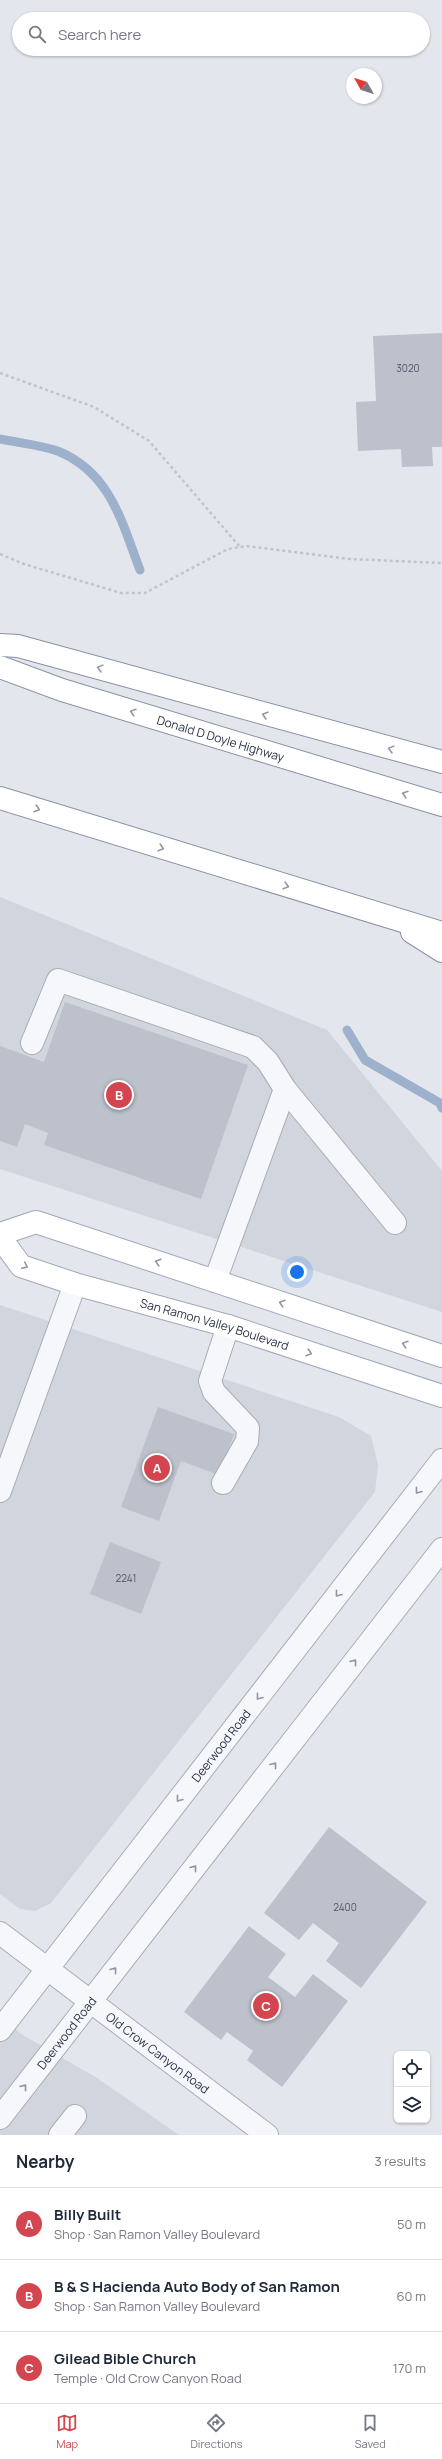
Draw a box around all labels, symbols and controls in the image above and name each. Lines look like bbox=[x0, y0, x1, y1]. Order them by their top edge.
search box bbox=[12, 12, 430, 56]
icon: search bbox=[26, 23, 48, 45]
text: Search here bbox=[58, 24, 141, 45]
north arrow bbox=[346, 68, 382, 104]
house number: 3020 bbox=[396, 361, 420, 375]
one-way arrow bbox=[97, 664, 104, 673]
one-way arrow bbox=[130, 708, 137, 717]
street label: Donald D Doyle Highway bbox=[155, 711, 287, 766]
one-way arrow bbox=[262, 711, 269, 720]
one-way arrow bbox=[388, 745, 395, 754]
one-way arrow bbox=[401, 790, 408, 799]
one-way arrow bbox=[34, 804, 41, 813]
one-way arrow bbox=[158, 843, 165, 851]
one-way arrow bbox=[282, 881, 289, 890]
pin: B bbox=[106, 1080, 132, 1110]
one-way arrow bbox=[155, 1258, 162, 1267]
one-way arrow bbox=[21, 1261, 28, 1269]
your location bbox=[287, 1262, 307, 1282]
street label: San Ramon Valley Boulevard bbox=[138, 1294, 291, 1354]
one-way arrow bbox=[278, 1299, 285, 1308]
one-way arrow bbox=[402, 1340, 409, 1349]
one-way arrow bbox=[306, 1348, 313, 1357]
pin: A bbox=[144, 1453, 170, 1483]
one-way arrow bbox=[416, 1487, 423, 1494]
house number: 2241 bbox=[116, 1571, 137, 1585]
one-way arrow bbox=[336, 1589, 343, 1596]
one-way arrow bbox=[349, 1660, 356, 1667]
one-way arrow bbox=[257, 1692, 264, 1699]
street label: Deerwood Road bbox=[187, 1706, 254, 1785]
one-way arrow bbox=[270, 1763, 277, 1770]
one-way arrow bbox=[177, 1795, 184, 1802]
one-way arrow bbox=[189, 1865, 196, 1872]
house number: 2400 bbox=[333, 1900, 357, 1914]
one-way arrow bbox=[110, 1968, 117, 1975]
pin: C bbox=[253, 1991, 279, 2021]
street label: Deerwood Road bbox=[33, 1993, 100, 2073]
street label: Old Crow Canyon Road bbox=[103, 2008, 213, 2097]
map controls bbox=[394, 2051, 430, 2123]
button: locate bbox=[394, 2051, 430, 2087]
one-way arrow bbox=[19, 2084, 26, 2091]
button: layers bbox=[394, 2087, 430, 2123]
text: Nearby bbox=[16, 2150, 74, 2173]
text: 3 results bbox=[374, 2152, 426, 2170]
text: Billy Built bbox=[54, 2204, 121, 2225]
text: A bbox=[25, 2215, 33, 2233]
text: 50 m bbox=[397, 2215, 426, 2233]
text: Shop · San Ramon Valley Boulevard bbox=[54, 2225, 260, 2243]
text: B & S Hacienda Auto Body of San Ramon bbox=[54, 2276, 340, 2297]
text: B bbox=[25, 2287, 33, 2305]
text: 60 m bbox=[396, 2287, 426, 2305]
text: Shop · San Ramon Valley Boulevard bbox=[54, 2297, 260, 2315]
text: Gilead Bible Church bbox=[54, 2348, 196, 2369]
text: C bbox=[24, 2359, 34, 2377]
text: 170 m bbox=[393, 2359, 426, 2377]
text: Temple · Old Crow Canyon Road bbox=[54, 2369, 242, 2387]
tab: Map bbox=[56, 2412, 78, 2451]
tab: Directions bbox=[190, 2412, 243, 2451]
tab: Saved bbox=[355, 2412, 386, 2451]

